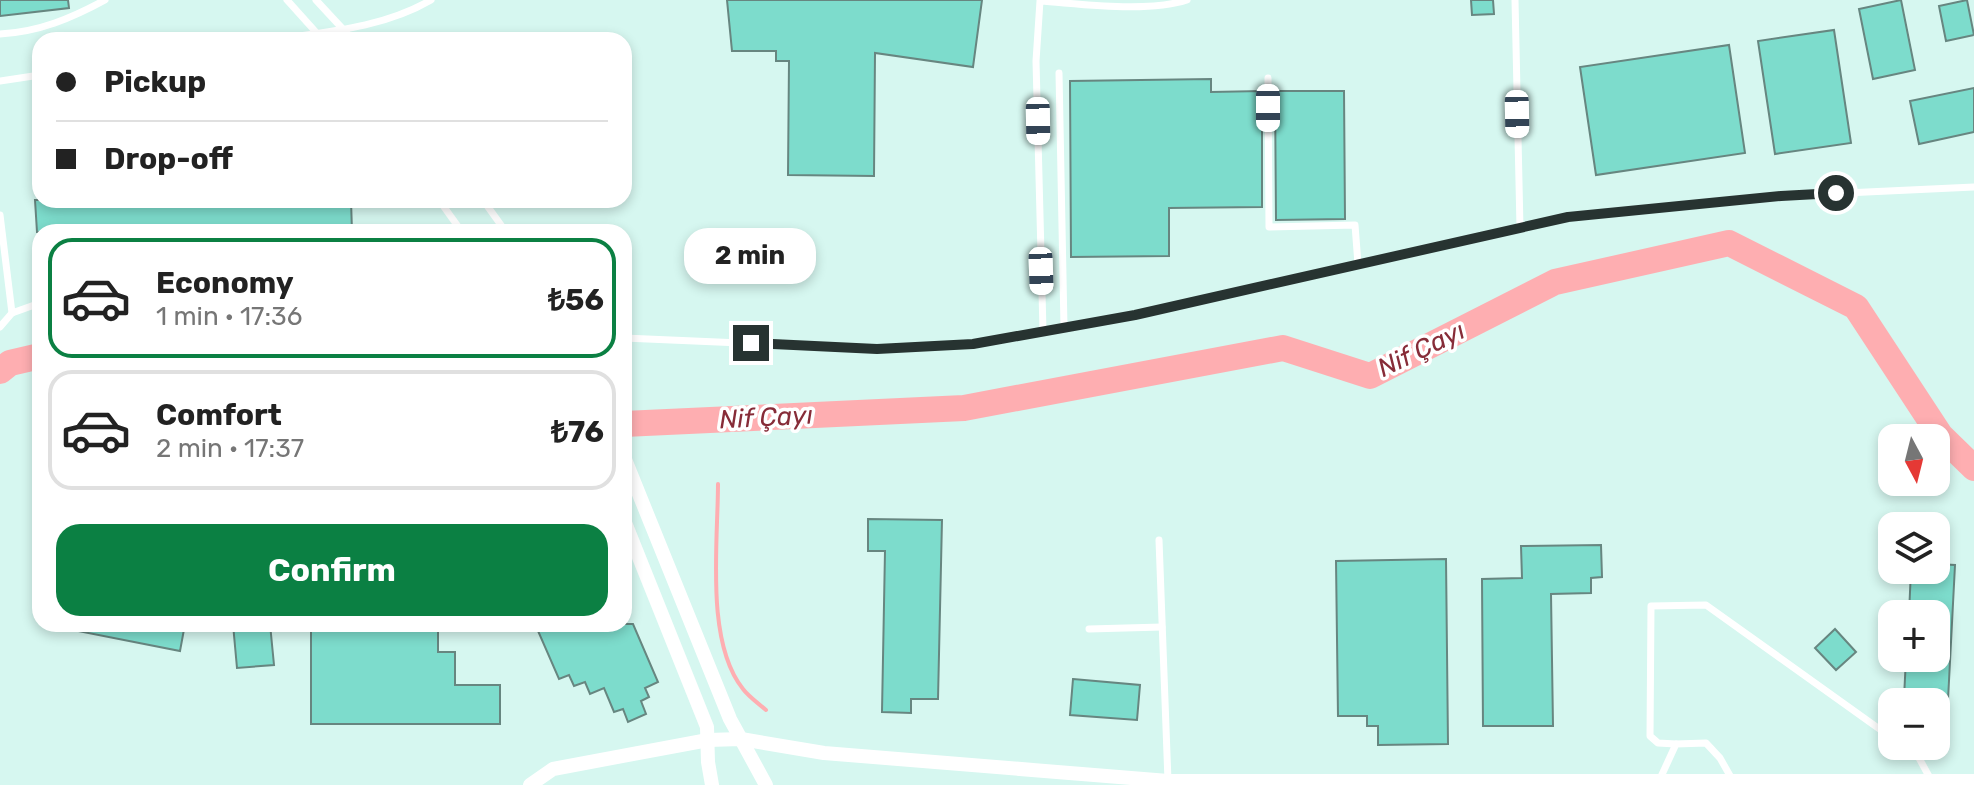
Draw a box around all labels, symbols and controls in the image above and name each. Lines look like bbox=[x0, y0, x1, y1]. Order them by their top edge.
text: Pickup bbox=[104, 64, 206, 100]
car bbox=[1256, 84, 1280, 132]
car bbox=[1505, 90, 1529, 138]
car bbox=[1026, 97, 1050, 145]
text: Drop-off bbox=[104, 141, 233, 177]
route start bbox=[1818, 175, 1854, 211]
callout: 2 min bbox=[685, 227, 817, 283]
text: 2 min bbox=[715, 240, 785, 271]
car bbox=[1028, 247, 1054, 295]
icon: car bbox=[60, 262, 132, 334]
text: Economy bbox=[156, 265, 294, 301]
text: ₺56 bbox=[548, 282, 604, 318]
text: 1 min · 17:36 bbox=[156, 301, 302, 332]
water label: Nif Çayı bbox=[1372, 315, 1470, 384]
route end bbox=[733, 325, 769, 361]
icon: car bbox=[60, 394, 132, 466]
text: Comfort bbox=[156, 397, 282, 433]
water label: Nif Çayı bbox=[719, 400, 814, 435]
text: ₺76 bbox=[551, 414, 604, 450]
north arrow bbox=[1878, 424, 1950, 496]
map controls bbox=[1878, 424, 1950, 760]
text: 2 min · 17:37 bbox=[156, 433, 304, 464]
button: layers bbox=[1878, 512, 1950, 584]
button: Confirm bbox=[56, 524, 608, 616]
button: + bbox=[1878, 600, 1950, 672]
button: − bbox=[1878, 688, 1950, 760]

